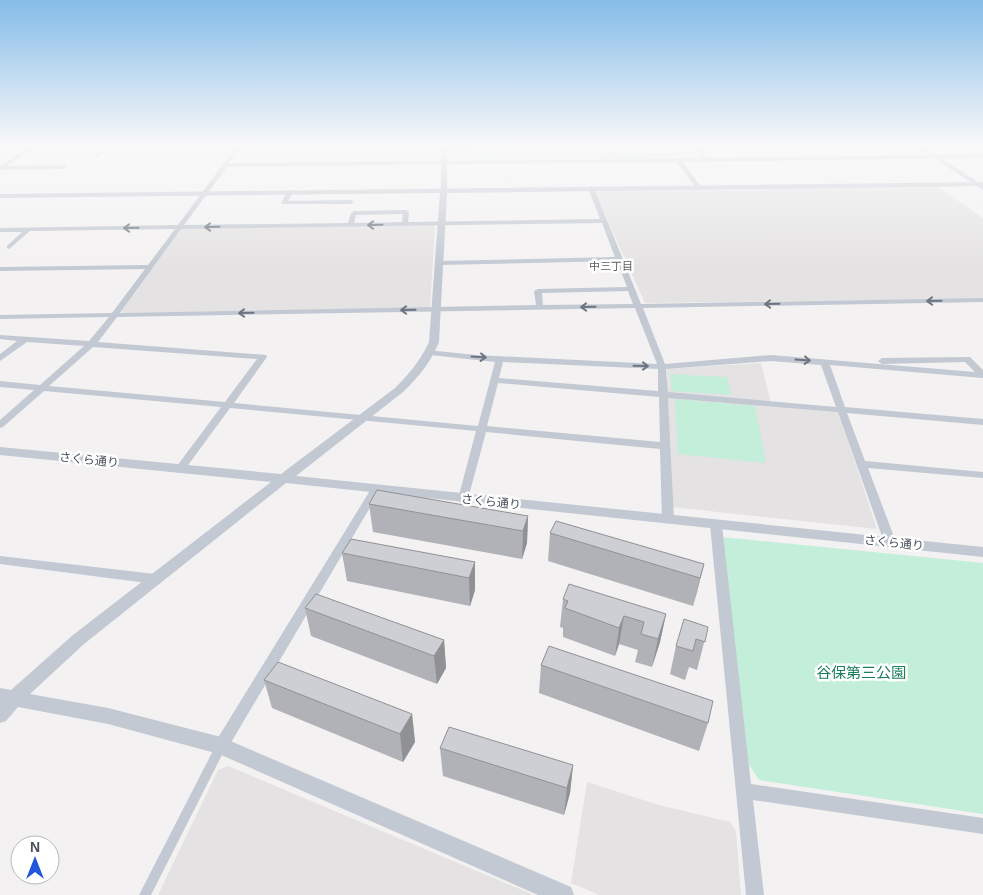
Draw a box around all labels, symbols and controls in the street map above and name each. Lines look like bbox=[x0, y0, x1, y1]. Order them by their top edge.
one-way arrow bbox=[367, 220, 384, 230]
one-way arrow bbox=[205, 222, 221, 232]
one-way arrow bbox=[123, 223, 140, 233]
district label: 中三丁目 bbox=[589, 260, 633, 272]
one-way arrow bbox=[927, 296, 943, 306]
one-way arrow bbox=[764, 299, 780, 309]
one-way arrow bbox=[581, 302, 597, 312]
one-way arrow bbox=[401, 305, 417, 315]
one-way arrow bbox=[238, 308, 254, 318]
one-way arrow bbox=[470, 353, 486, 362]
one-way arrow bbox=[795, 355, 811, 365]
one-way arrow bbox=[632, 361, 649, 371]
street label: さくら通り bbox=[58, 450, 120, 470]
street label: さくら通り bbox=[460, 492, 522, 512]
street label: さくら通り bbox=[863, 533, 925, 553]
park label: 谷保第三公園 bbox=[816, 664, 906, 681]
north arrow bbox=[10, 835, 60, 885]
text: N bbox=[30, 839, 40, 855]

